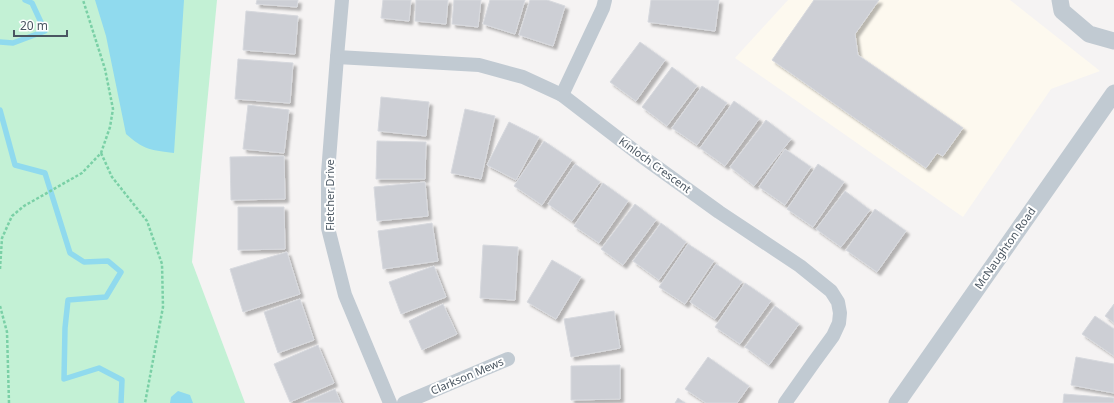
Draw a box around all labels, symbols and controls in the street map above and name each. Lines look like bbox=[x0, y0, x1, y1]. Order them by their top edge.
scale bar bbox=[14, 12, 67, 38]
text: 20 m bbox=[20, 17, 48, 34]
street label: Kinloch Crescent bbox=[616, 133, 694, 196]
street label: Fletcher Drive bbox=[322, 159, 337, 231]
street label: McNaughton Road bbox=[971, 204, 1039, 292]
street label: Clarkson Mews bbox=[428, 353, 506, 398]

